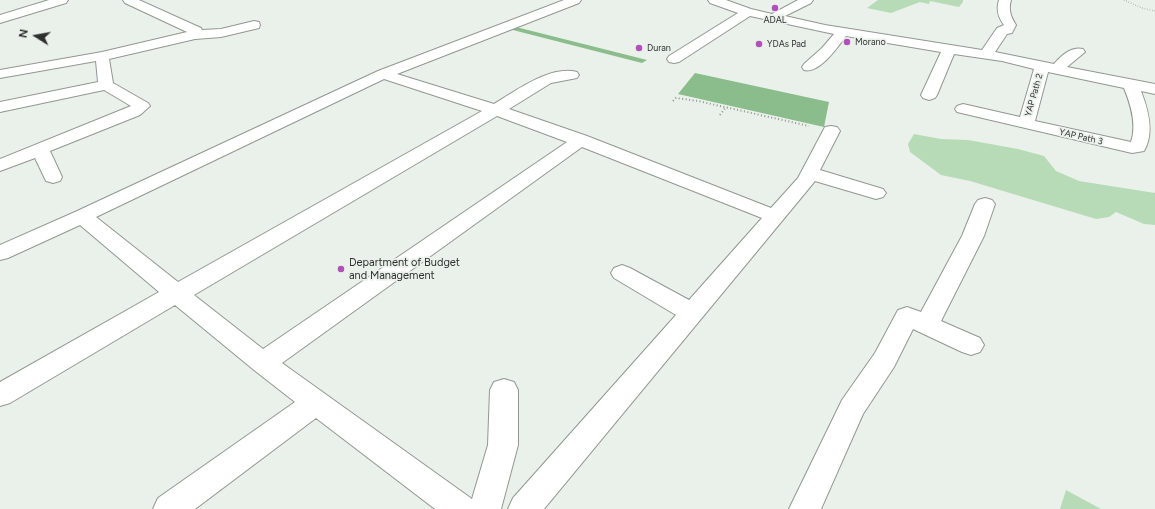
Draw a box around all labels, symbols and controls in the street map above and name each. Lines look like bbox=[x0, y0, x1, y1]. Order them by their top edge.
marker: ADAL bbox=[770, 3, 780, 13]
place label: ADAL bbox=[763, 15, 787, 25]
north arrow bbox=[16, 16, 56, 56]
text: N bbox=[17, 28, 31, 39]
marker: Morano bbox=[842, 37, 852, 47]
place label: Morano bbox=[855, 37, 886, 47]
marker: YDAs Pad bbox=[754, 39, 764, 49]
place label: YDAs Pad bbox=[767, 39, 806, 49]
marker: Duran bbox=[634, 43, 644, 53]
place label: Duran bbox=[647, 43, 671, 53]
street label: YAP Path 2 bbox=[1023, 72, 1045, 118]
street label: YAP Path 3 bbox=[1058, 127, 1104, 147]
place label: Department of Budget and Management bbox=[349, 256, 460, 282]
marker: Department of Budget and Management bbox=[336, 264, 346, 274]

